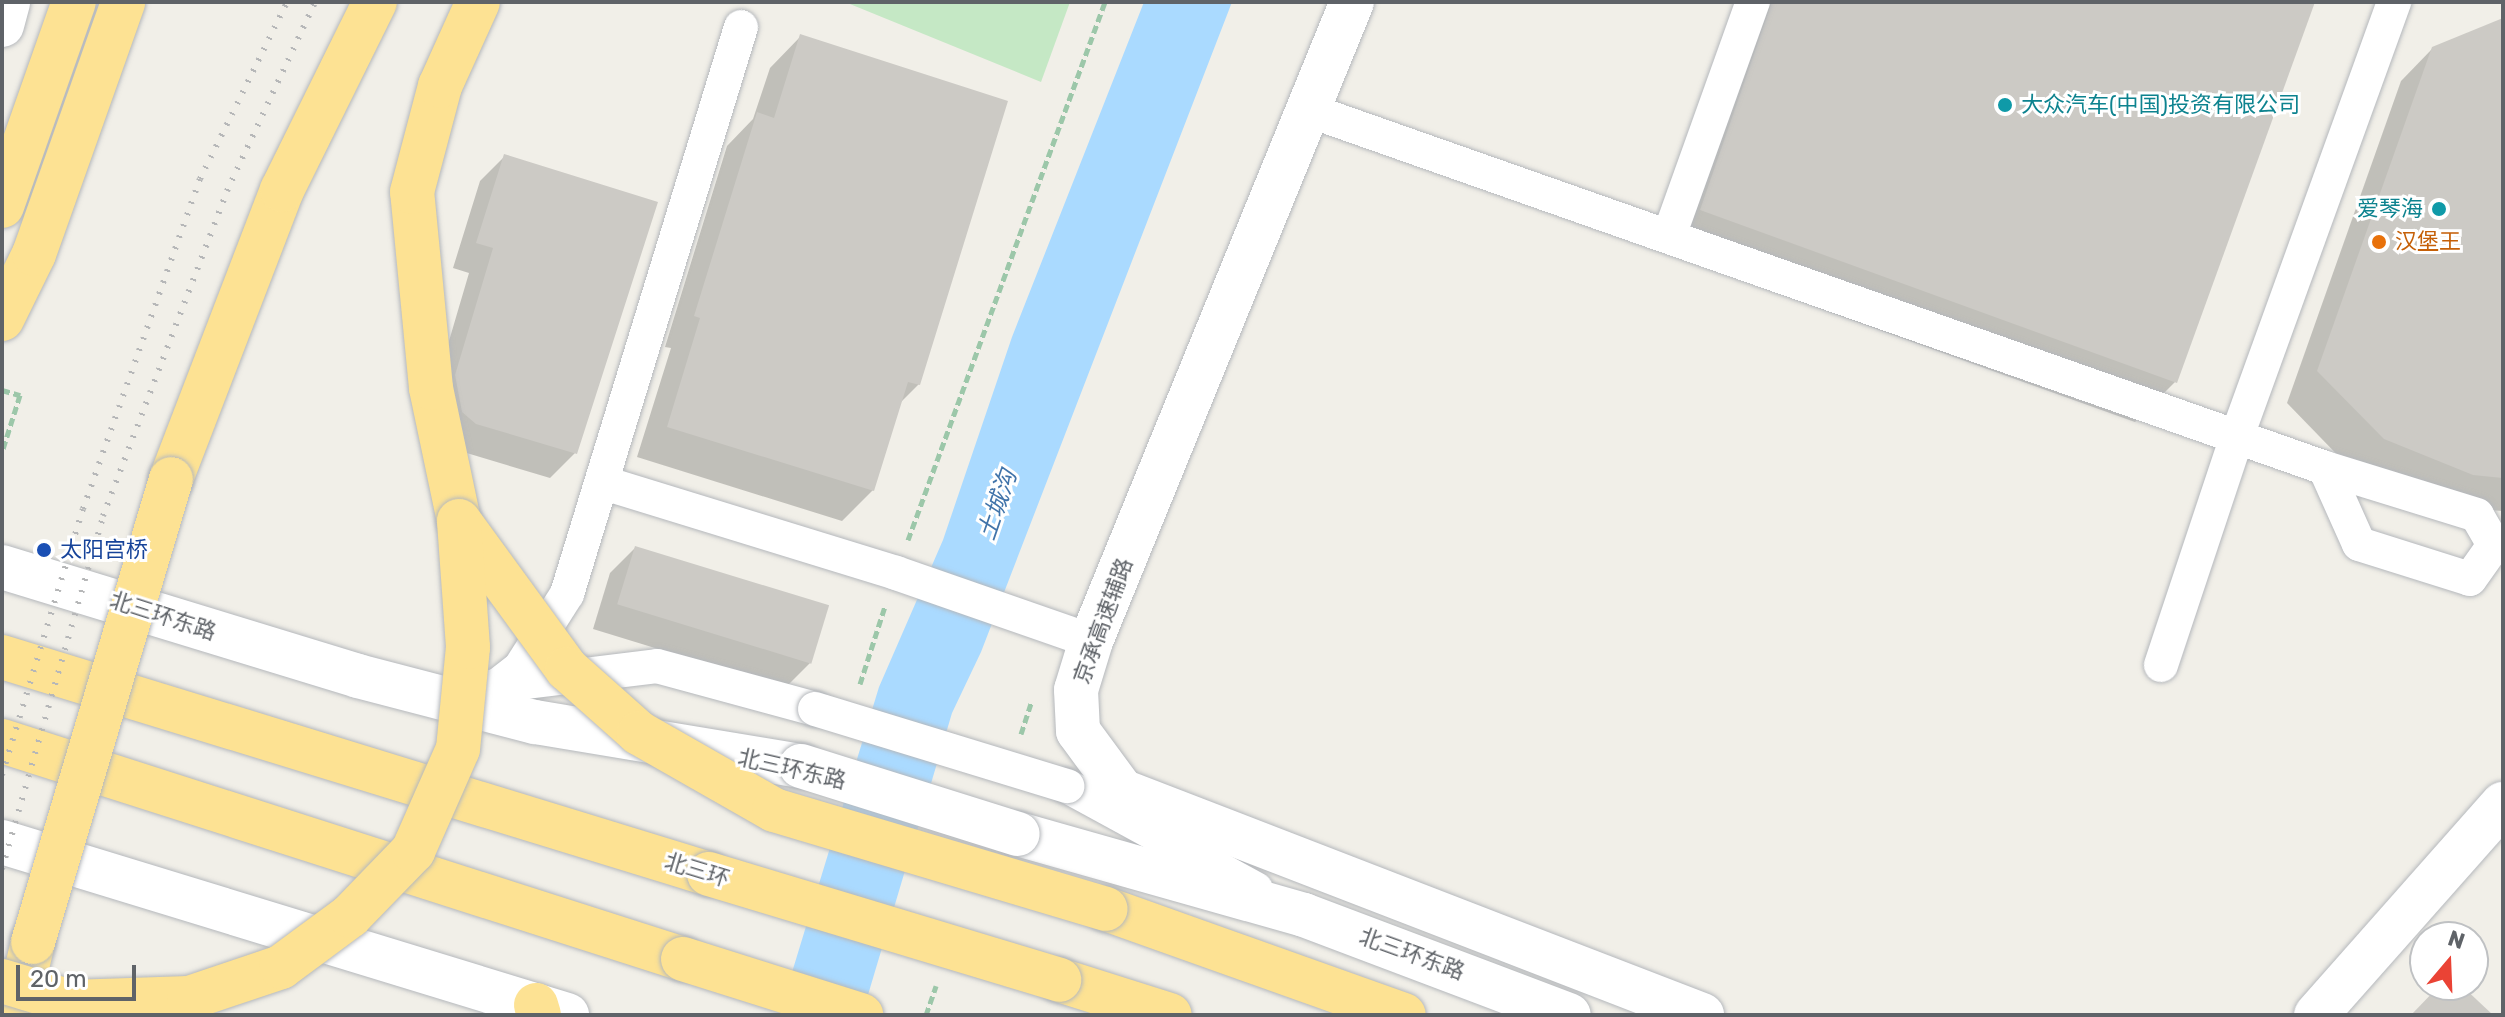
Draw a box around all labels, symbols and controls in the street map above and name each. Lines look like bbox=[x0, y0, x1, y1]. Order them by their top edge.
place label: 大众汽车(中国)投资有限公司 bbox=[2021, 92, 2300, 118]
marker: 大众汽车(中国)投资有限公司 bbox=[1996, 96, 2014, 114]
place label: 爱琴海 bbox=[2357, 196, 2423, 222]
marker: 爱琴海 bbox=[2430, 200, 2448, 218]
place label: 汉堡王 bbox=[2395, 229, 2461, 255]
marker: 汉堡王 bbox=[2370, 233, 2388, 251]
water label: 土城沟 bbox=[973, 466, 1023, 544]
place label: 太阳宫桥 bbox=[60, 537, 148, 563]
marker: 太阳宫桥 bbox=[35, 541, 53, 559]
street label: 京承高速辅路 bbox=[1068, 554, 1138, 688]
street label: 北三环东路 bbox=[107, 586, 219, 646]
street label: 北三环东路 bbox=[735, 744, 849, 794]
street label: 北三环 bbox=[662, 848, 732, 892]
north arrow bbox=[2409, 921, 2489, 1001]
street label: 北三环东路 bbox=[1356, 923, 1468, 985]
text: N bbox=[2444, 924, 2468, 955]
scale bar bbox=[20, 949, 140, 999]
text: 20 m bbox=[30, 965, 87, 993]

